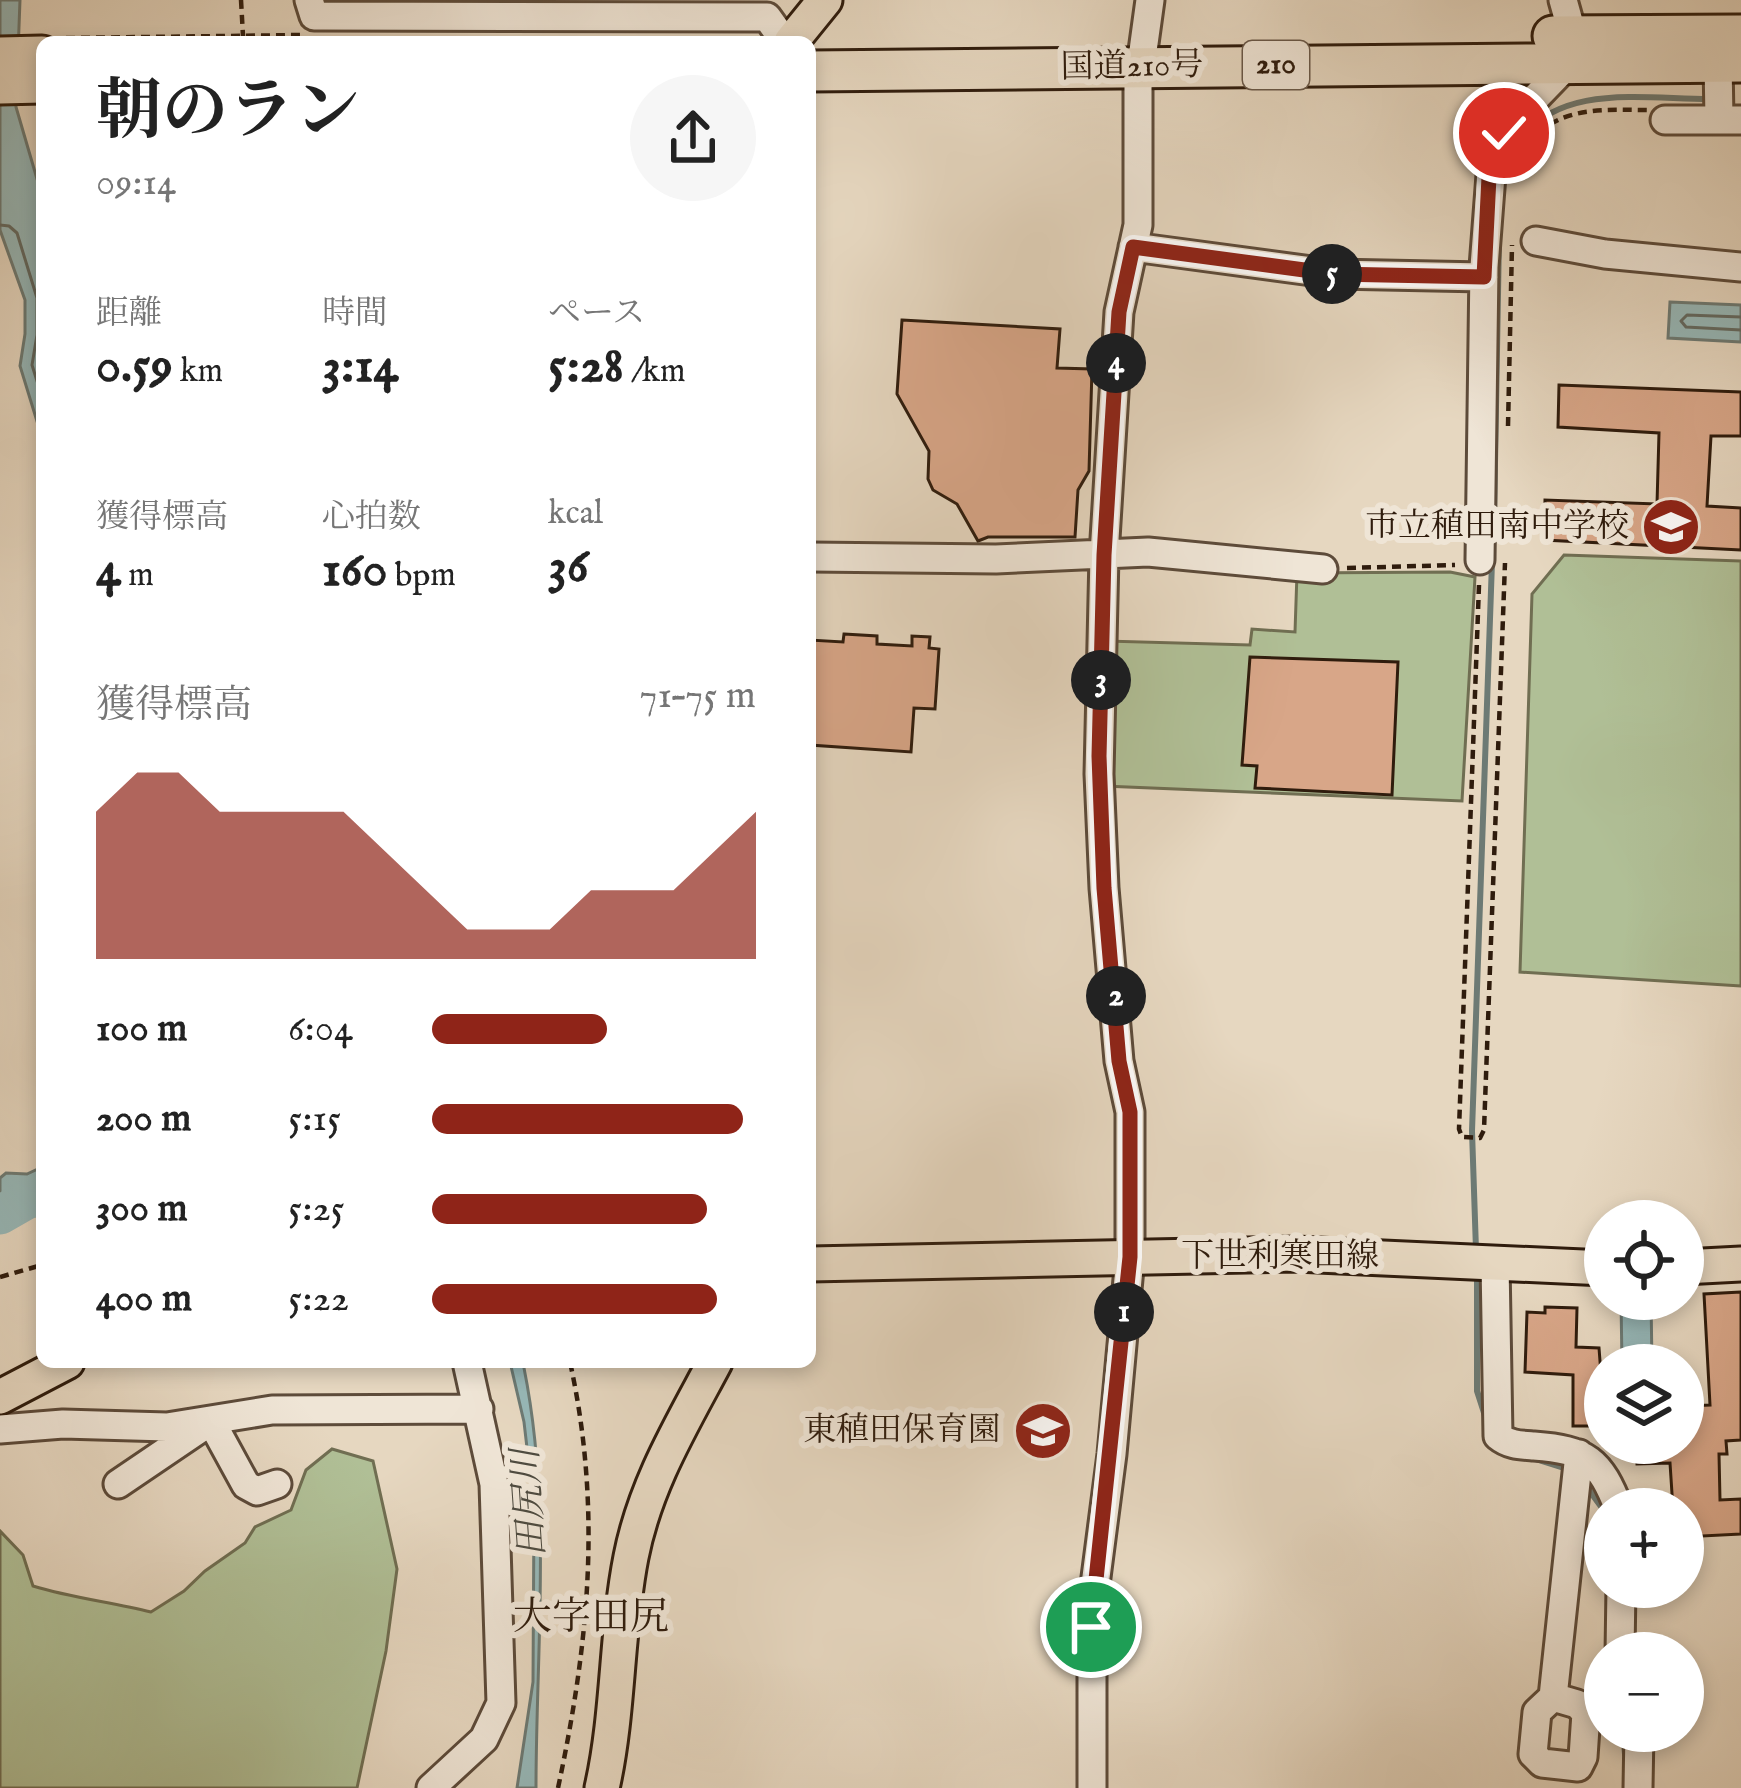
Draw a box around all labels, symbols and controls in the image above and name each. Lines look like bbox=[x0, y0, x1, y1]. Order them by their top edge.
road number: 210 bbox=[1243, 41, 1309, 89]
street label: 国道210号 bbox=[1060, 45, 1204, 89]
text: 朝のラン bbox=[96, 72, 360, 156]
button: share bbox=[630, 75, 756, 201]
pin bbox=[1453, 82, 1555, 184]
icon: check bbox=[1471, 100, 1537, 166]
text: 09:14 bbox=[96, 159, 176, 208]
pin: 5 bbox=[1302, 244, 1362, 304]
text: 5 bbox=[1326, 253, 1338, 295]
text: 距離 bbox=[96, 293, 162, 335]
text: 時間 bbox=[322, 293, 388, 335]
text: ペース bbox=[548, 293, 645, 335]
pin: 4 bbox=[1086, 333, 1146, 393]
text: 0.59 bbox=[96, 335, 173, 400]
text: 3:14 bbox=[322, 335, 399, 400]
text: 5:28 bbox=[548, 335, 624, 400]
text: 4 bbox=[1108, 342, 1124, 384]
text: km bbox=[173, 351, 223, 393]
text: /km bbox=[624, 351, 685, 393]
text: kcal bbox=[548, 493, 603, 535]
school or university icon: 市立稙田南中学校 bbox=[1640, 496, 1702, 558]
text: 獲得標高 bbox=[96, 497, 228, 539]
text: 心拍数 bbox=[322, 497, 421, 539]
place label: 市立稙田南中学校 bbox=[1365, 506, 1629, 548]
text: 36 bbox=[548, 535, 589, 600]
text: 4 bbox=[96, 539, 121, 604]
text: 160 bbox=[322, 539, 388, 604]
text: m bbox=[121, 555, 154, 597]
text: bpm bbox=[388, 555, 456, 597]
pin: 3 bbox=[1071, 650, 1131, 710]
text: 3 bbox=[1095, 659, 1107, 701]
text: 71–75 m bbox=[639, 672, 756, 721]
text: 獲得標高 bbox=[96, 682, 252, 731]
pin: 2 bbox=[1086, 966, 1146, 1026]
text: 2 bbox=[1108, 975, 1124, 1017]
text: 100 m bbox=[96, 1005, 187, 1054]
text: 6:04 bbox=[288, 1005, 353, 1054]
text: 200 m bbox=[96, 1095, 191, 1144]
text: 5:15 bbox=[288, 1095, 341, 1144]
text: 300 m bbox=[96, 1185, 188, 1234]
text: 5:25 bbox=[288, 1185, 345, 1234]
map controls bbox=[1584, 1200, 1704, 1752]
button: locate bbox=[1584, 1200, 1704, 1320]
street label: 下世利寒田線 bbox=[1181, 1236, 1379, 1278]
text: 400 m bbox=[96, 1275, 192, 1324]
text: 5:22 bbox=[288, 1275, 349, 1324]
pin: 1 bbox=[1094, 1282, 1154, 1342]
text: 1 bbox=[1118, 1291, 1130, 1333]
button: layers bbox=[1584, 1344, 1704, 1464]
school or university icon: 東稙田保育園 bbox=[1012, 1400, 1074, 1462]
place label: 東稙田保育園 bbox=[803, 1410, 1001, 1452]
water label: 田尻川 bbox=[503, 1444, 557, 1558]
button: + bbox=[1584, 1488, 1704, 1608]
pin bbox=[1040, 1576, 1142, 1678]
district label: 大字田尻 bbox=[513, 1594, 669, 1643]
icon: arrive bbox=[1058, 1594, 1124, 1660]
button: − bbox=[1584, 1632, 1704, 1752]

